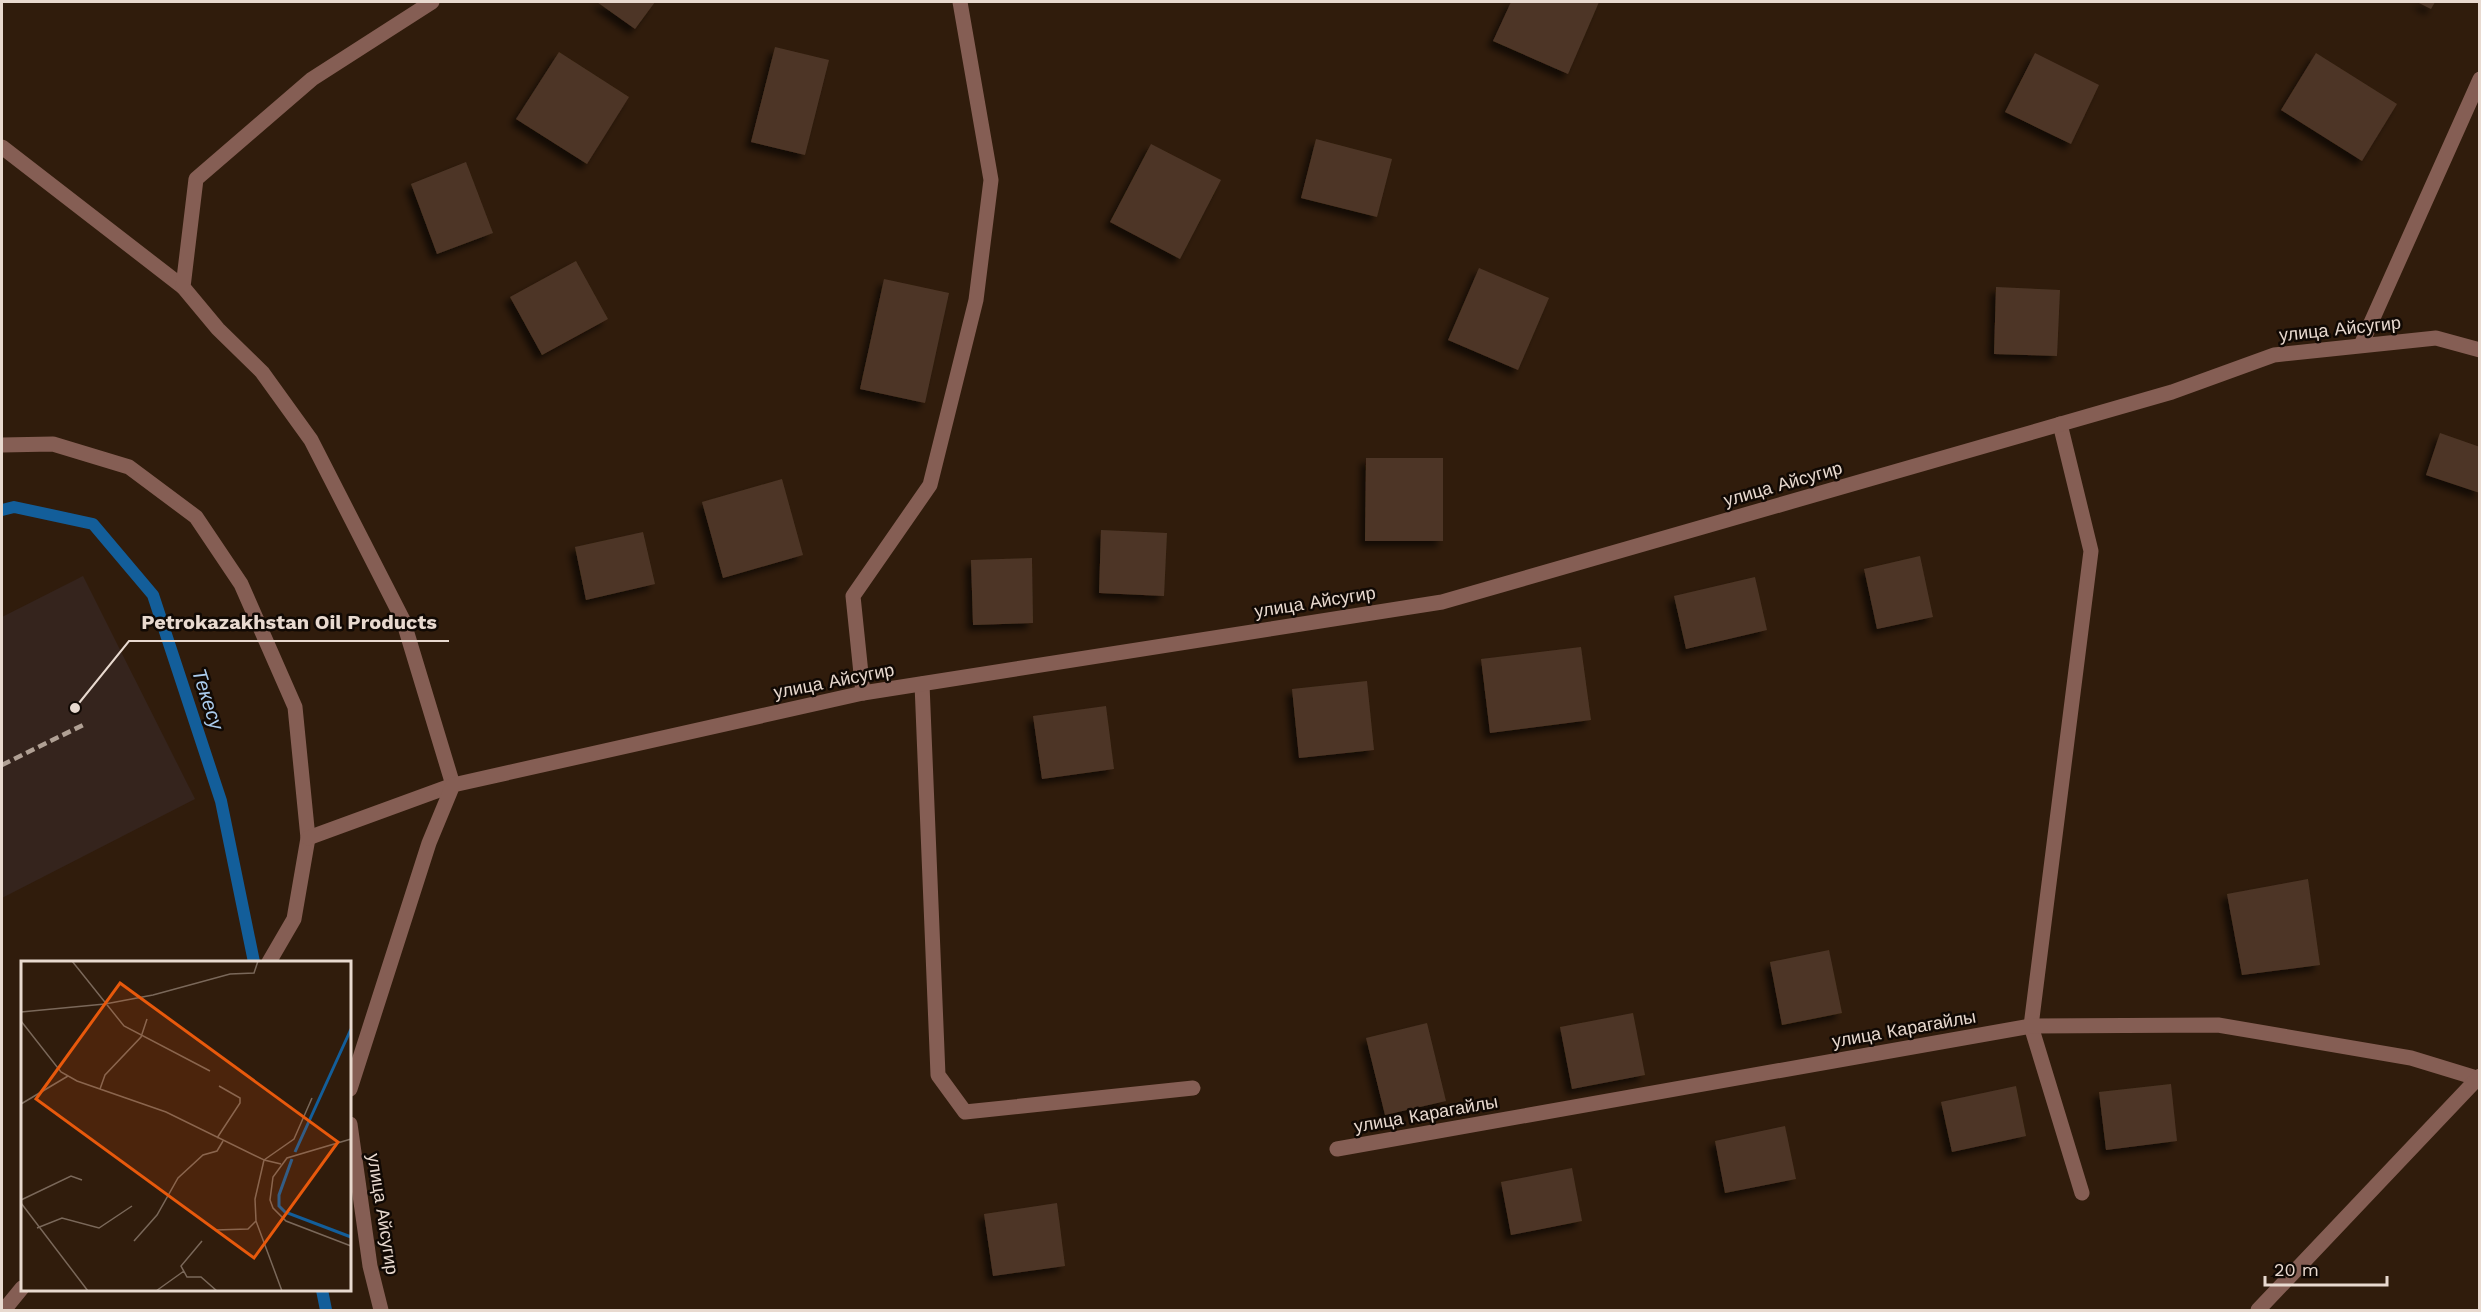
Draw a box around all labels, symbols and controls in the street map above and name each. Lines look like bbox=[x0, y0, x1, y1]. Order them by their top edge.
street label: улица Айсугир bbox=[2278, 312, 2402, 345]
street label: улица Айсугир bbox=[1721, 457, 1845, 510]
street label: улица Айсугир bbox=[1253, 582, 1377, 621]
callout: Petrokazakhstan Oil Products bbox=[129, 603, 449, 641]
text: Petrokazakhstan Oil Products bbox=[141, 610, 437, 634]
street label: улица Айсугир bbox=[772, 659, 896, 702]
water label: Текесу bbox=[187, 665, 229, 734]
inset map bbox=[21, 961, 351, 1291]
street label: улица Карагайлы bbox=[1830, 1006, 1978, 1052]
street label: улица Карагайлы bbox=[1352, 1091, 1500, 1137]
street label: улица Айсугир bbox=[364, 1152, 403, 1276]
scale bar bbox=[2265, 1249, 2386, 1287]
text: 20 m bbox=[2274, 1259, 2319, 1280]

